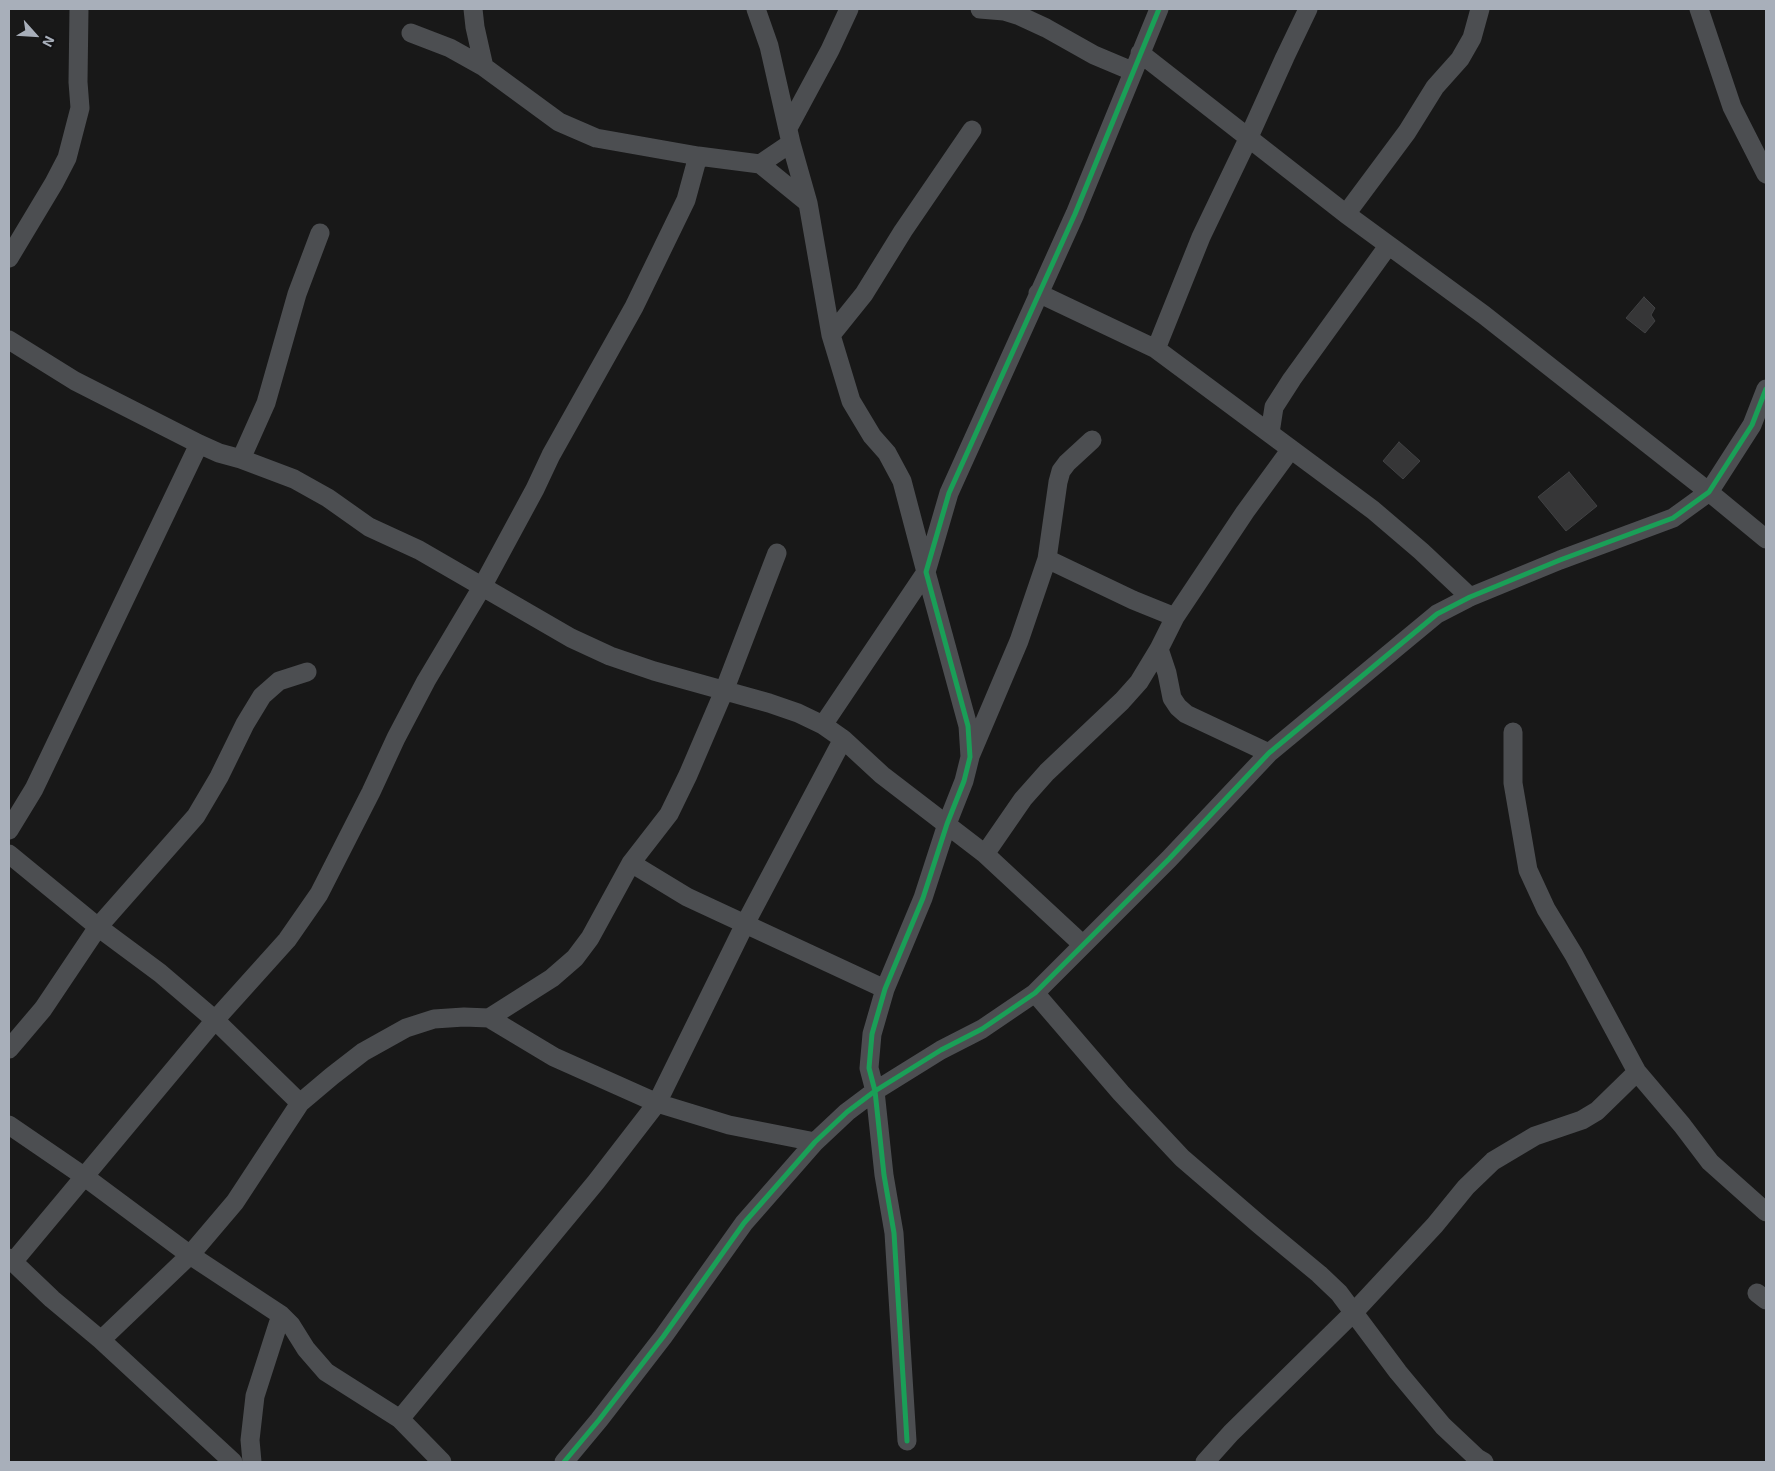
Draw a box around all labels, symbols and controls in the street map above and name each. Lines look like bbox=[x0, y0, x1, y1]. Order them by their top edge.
north arrow bbox=[10, 10, 60, 60]
text: N bbox=[39, 34, 59, 50]

